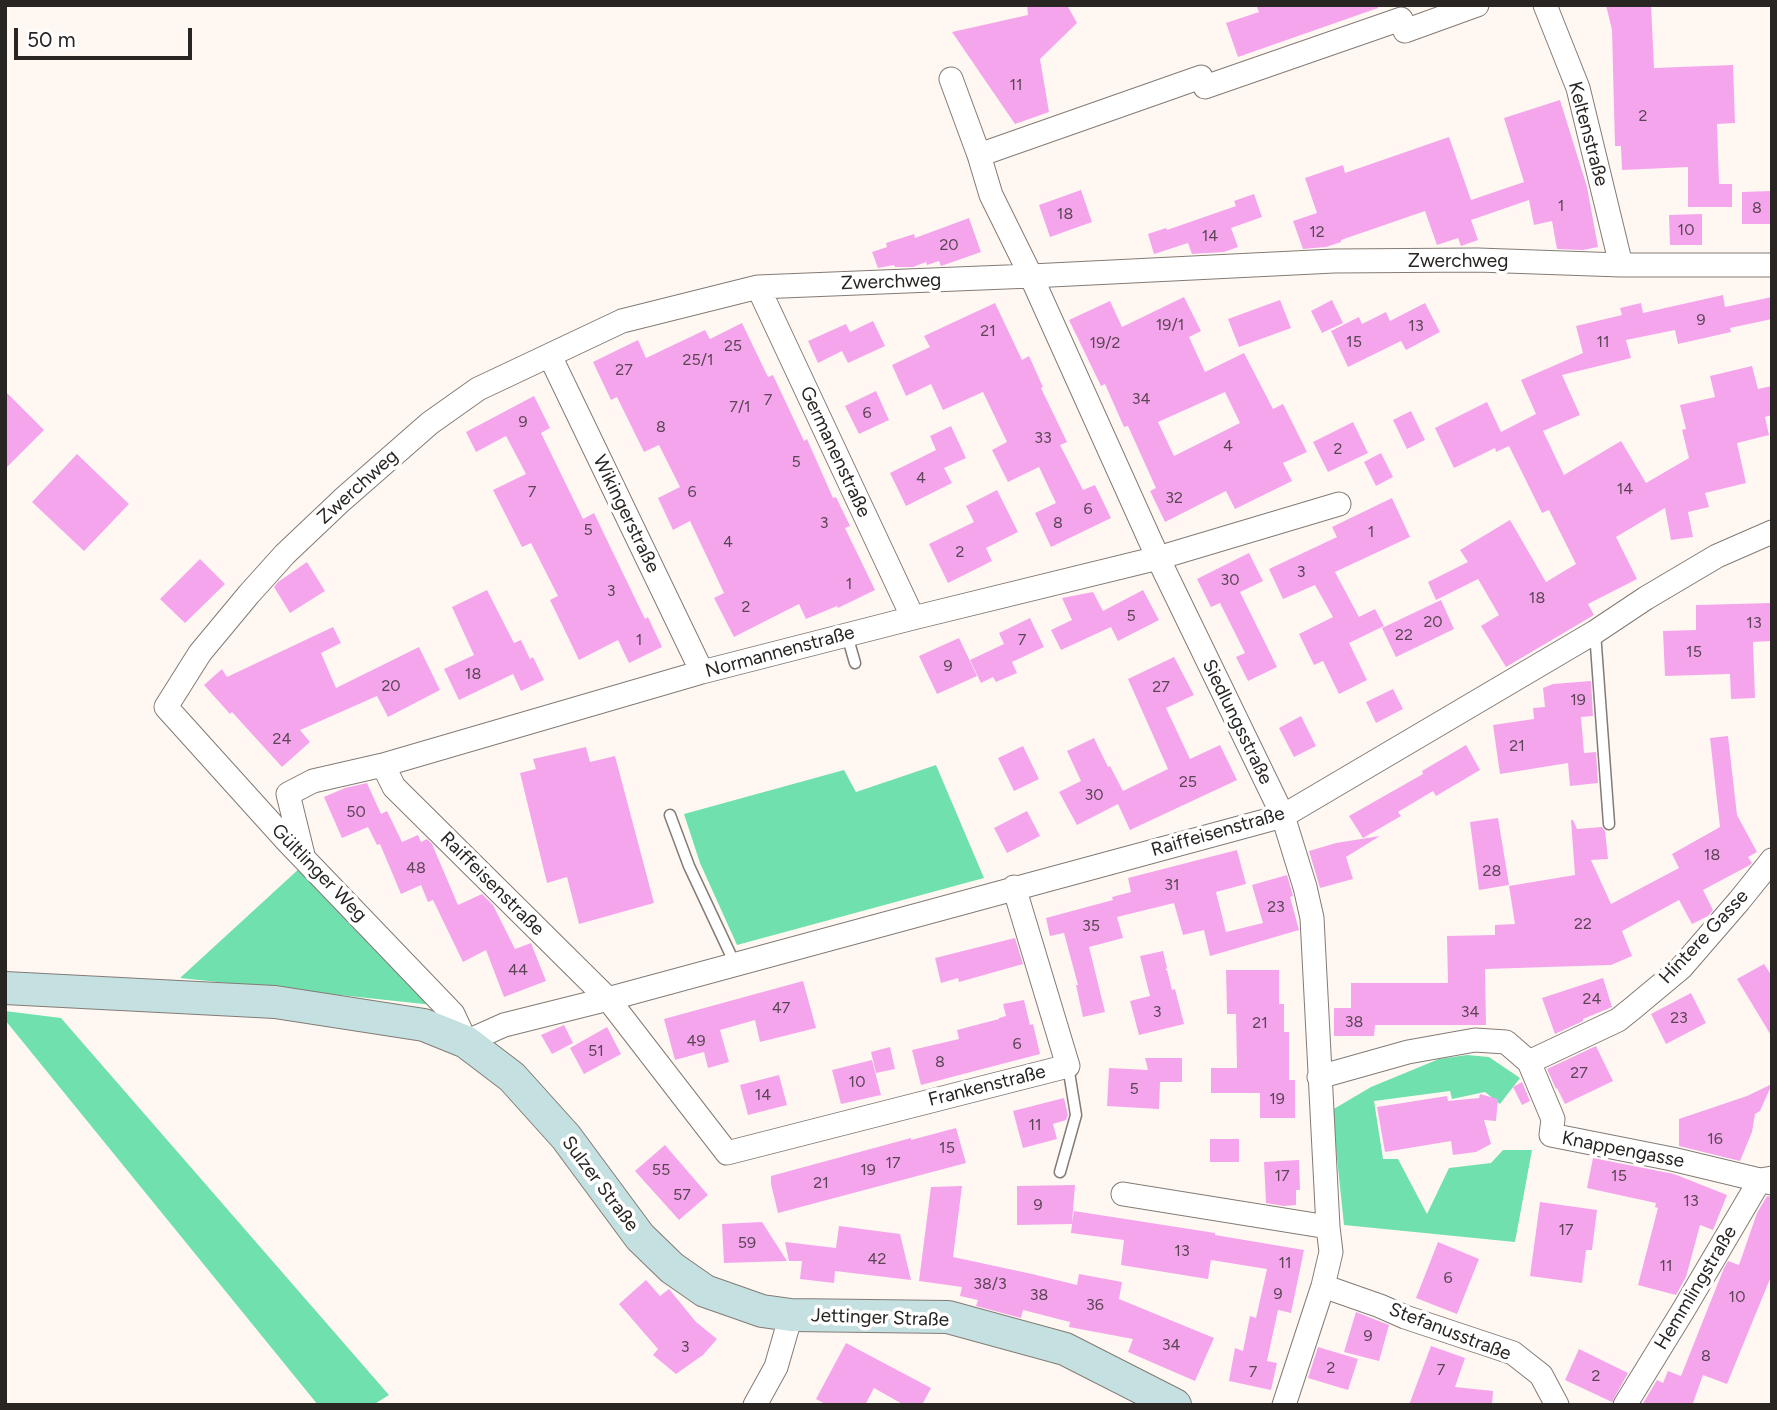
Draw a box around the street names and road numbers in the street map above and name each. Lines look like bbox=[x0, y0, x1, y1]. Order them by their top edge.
street label: Keltenstraße bbox=[1563, 79, 1613, 189]
street label: Zwerchweg bbox=[1408, 250, 1508, 272]
street label: Zwerchweg bbox=[840, 269, 942, 295]
street label: Germanenstraße bbox=[795, 383, 875, 521]
street label: Zwerchweg bbox=[313, 445, 403, 529]
street label: Wikingerstraße bbox=[588, 451, 664, 577]
street label: Normannenstraße bbox=[703, 621, 857, 683]
street label: Siedlungsstraße bbox=[1197, 656, 1277, 788]
street label: Raiffeisenstraße bbox=[1149, 802, 1287, 862]
street label: Gültlinger Weg bbox=[267, 819, 371, 927]
street label: Raiffeisenstraße bbox=[435, 827, 549, 941]
street label: Hintere Gasse bbox=[1655, 885, 1753, 989]
street label: Frankenstraße bbox=[926, 1060, 1048, 1112]
street label: Knappengasse bbox=[1560, 1127, 1686, 1173]
street label: Sulzer Straße bbox=[557, 1132, 643, 1236]
street label: Hemmlingstraße bbox=[1650, 1222, 1742, 1354]
street label: Stefanusstraße bbox=[1386, 1298, 1514, 1366]
street label: Jettinger Straße bbox=[811, 1304, 949, 1332]

